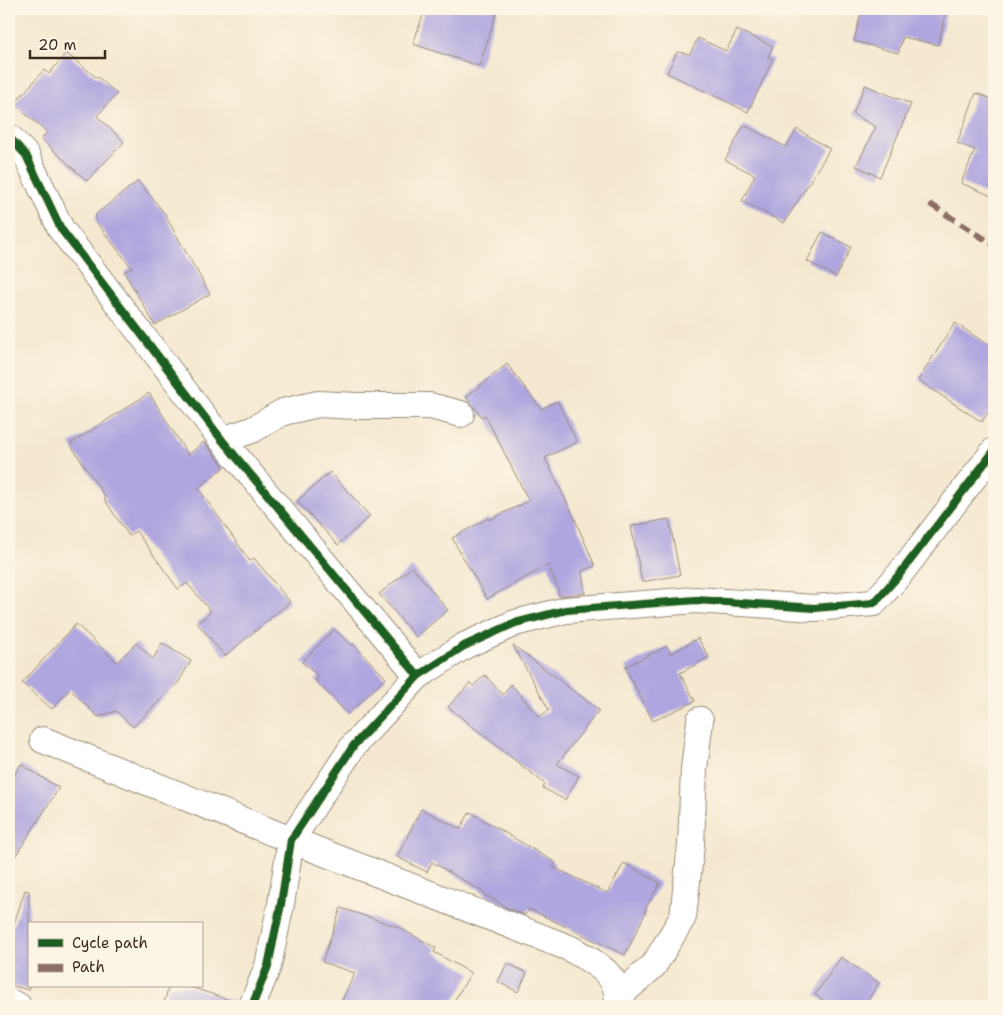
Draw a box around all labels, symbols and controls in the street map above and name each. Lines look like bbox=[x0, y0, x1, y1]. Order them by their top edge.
scale bar bbox=[30, 28, 105, 60]
text: 20 m bbox=[38, 35, 77, 55]
legend bbox=[28, 922, 202, 988]
text: Cycle path bbox=[72, 933, 148, 953]
text: Path bbox=[72, 957, 105, 977]

